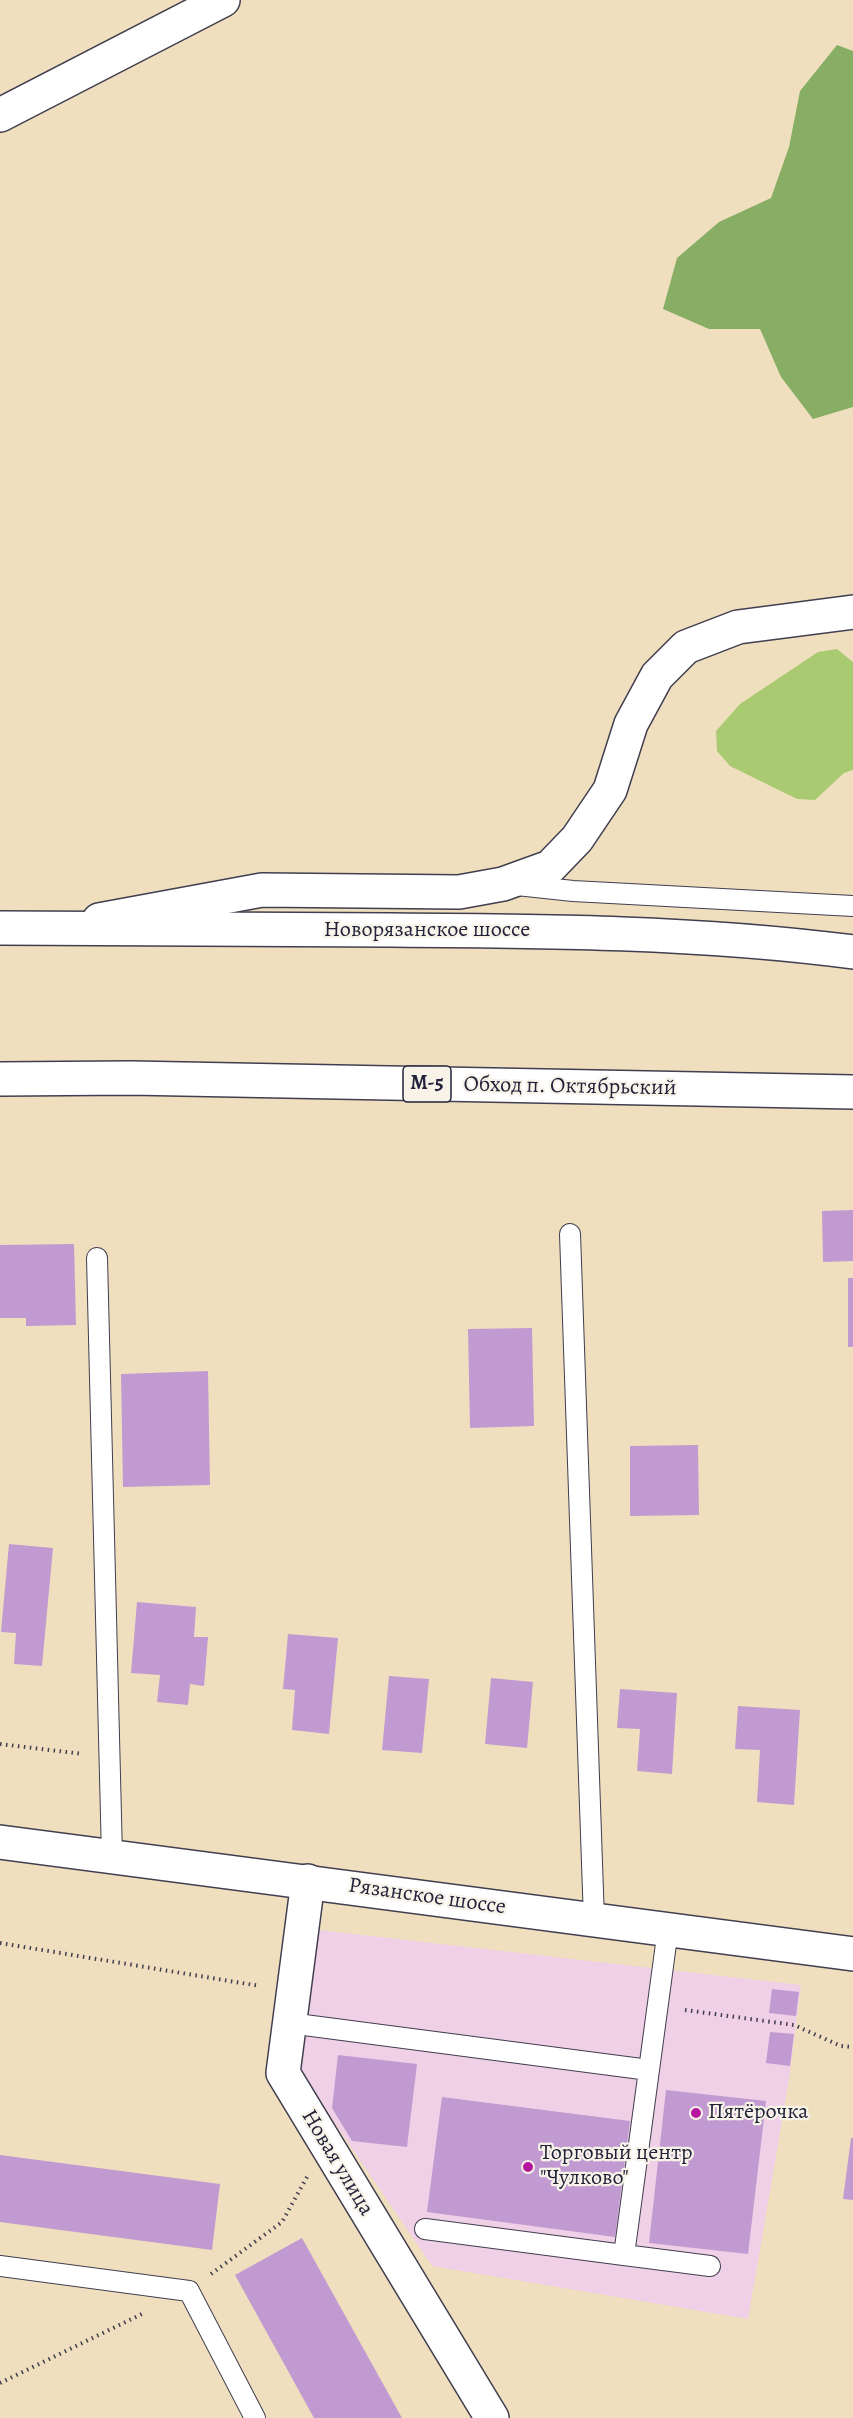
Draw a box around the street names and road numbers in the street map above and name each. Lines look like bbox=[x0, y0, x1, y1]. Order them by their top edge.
street label: Новорязанское шоссе bbox=[324, 918, 530, 944]
road number: М-5 bbox=[403, 1066, 451, 1102]
street label: Обход п. Октябрьский bbox=[463, 1072, 677, 1102]
street label: Рязанское шоссе bbox=[347, 1873, 507, 1921]
street label: Новая улица bbox=[295, 2105, 379, 2221]

